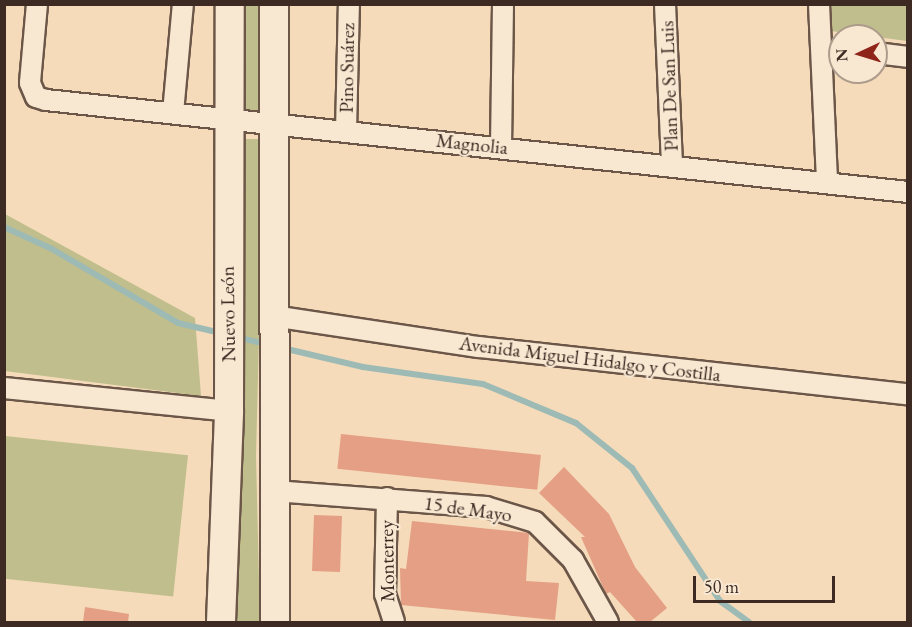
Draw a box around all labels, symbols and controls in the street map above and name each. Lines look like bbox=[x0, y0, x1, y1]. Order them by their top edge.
street label: Plan De San Luis bbox=[655, 20, 683, 152]
street label: Pino Suárez bbox=[334, 23, 360, 113]
north arrow bbox=[828, 24, 888, 84]
text: N bbox=[831, 48, 852, 62]
street label: Magnolia bbox=[435, 128, 509, 160]
street label: Nuevo León bbox=[215, 266, 241, 362]
street label: Avenida Miguel Hidalgo y Costilla bbox=[458, 331, 722, 387]
street label: 15 de Mayo bbox=[422, 491, 514, 527]
street label: Monterrey bbox=[374, 520, 400, 602]
scale bar bbox=[696, 564, 838, 602]
text: 50 m bbox=[704, 575, 739, 598]

